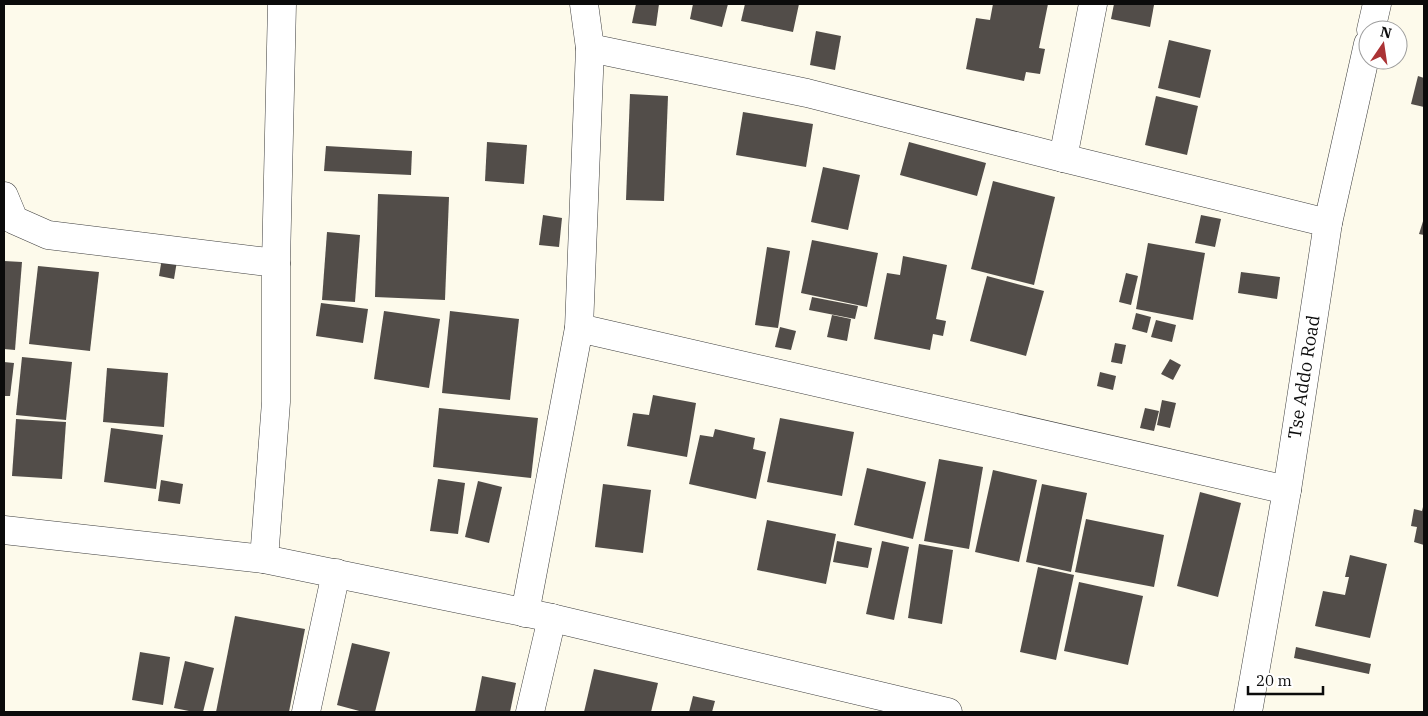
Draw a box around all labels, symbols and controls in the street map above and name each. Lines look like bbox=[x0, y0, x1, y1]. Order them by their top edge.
north arrow bbox=[1358, 20, 1408, 70]
text: N bbox=[1379, 22, 1393, 42]
street label: Tse Addo Road bbox=[1282, 313, 1325, 441]
scale bar bbox=[1248, 664, 1323, 696]
text: 20 m bbox=[1256, 671, 1292, 690]

